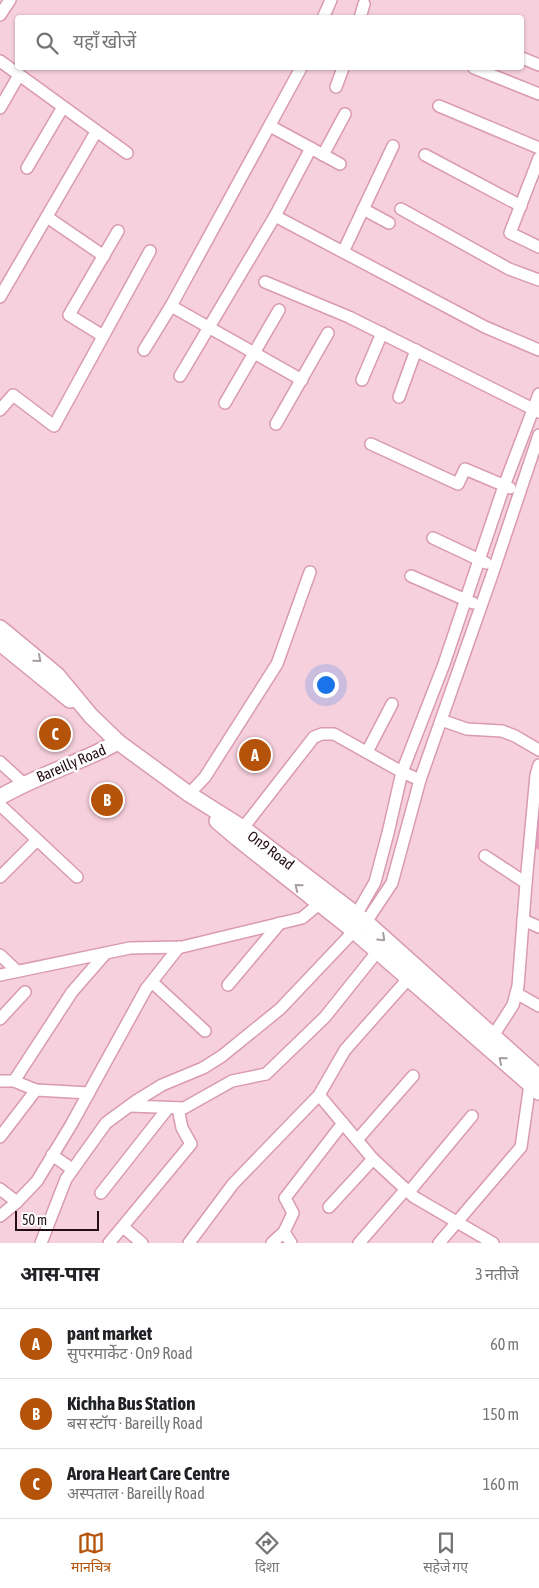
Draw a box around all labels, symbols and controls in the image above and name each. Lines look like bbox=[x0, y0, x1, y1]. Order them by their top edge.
search box bbox=[15, 15, 524, 70]
icon: search bbox=[33, 29, 61, 57]
text: यहाँ खोजें bbox=[73, 30, 136, 52]
one-way arrow bbox=[32, 654, 41, 663]
your location bbox=[313, 672, 339, 698]
pin: C bbox=[39, 715, 71, 753]
pin: A bbox=[239, 736, 271, 774]
street label: Bareilly Road bbox=[34, 741, 108, 785]
pin: B bbox=[91, 781, 123, 819]
street label: On9 Road bbox=[244, 827, 298, 873]
one-way arrow bbox=[295, 885, 304, 893]
one-way arrow bbox=[377, 932, 386, 941]
one-way arrow bbox=[499, 1058, 508, 1066]
scale bar bbox=[15, 1208, 99, 1231]
text: 50 m bbox=[22, 1212, 47, 1228]
text: आस-पास bbox=[20, 1261, 99, 1285]
text: 3 नतीजे bbox=[475, 1265, 519, 1283]
text: pant market bbox=[67, 1322, 152, 1344]
text: A bbox=[32, 1335, 40, 1353]
text: 60 m bbox=[490, 1335, 519, 1353]
text: सुपरमार्केट · On9 Road bbox=[67, 1344, 193, 1362]
text: Kichha Bus Station bbox=[67, 1392, 195, 1414]
text: B bbox=[32, 1405, 40, 1423]
text: 150 m bbox=[483, 1405, 519, 1423]
text: बस स्टॉप · Bareilly Road bbox=[67, 1414, 203, 1432]
text: Arora Heart Care Centre bbox=[67, 1462, 230, 1484]
text: C bbox=[32, 1475, 40, 1493]
text: 160 m bbox=[483, 1475, 519, 1493]
text: अस्पताल · Bareilly Road bbox=[67, 1484, 205, 1502]
tab: मानचित्र bbox=[71, 1529, 111, 1578]
tab: दिशा bbox=[253, 1529, 281, 1578]
tab: सहेजे गए bbox=[423, 1529, 468, 1578]

